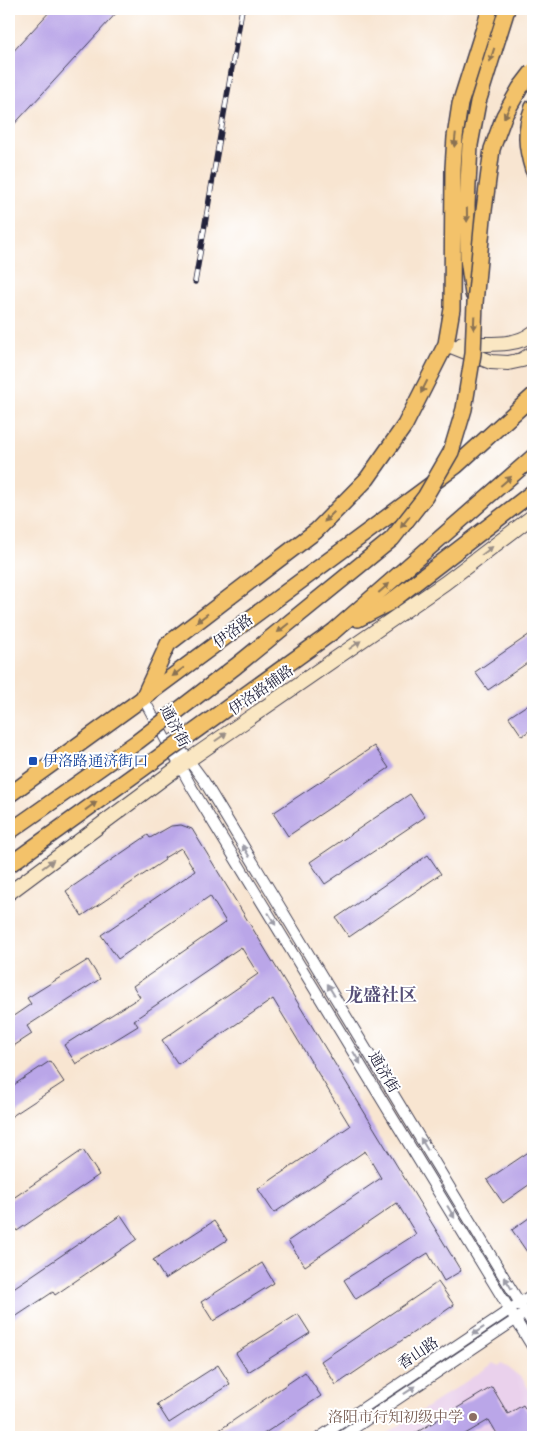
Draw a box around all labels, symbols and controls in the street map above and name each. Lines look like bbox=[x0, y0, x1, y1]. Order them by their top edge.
one-way arrow bbox=[488, 48, 496, 63]
one-way arrow bbox=[503, 105, 511, 119]
one-way arrow bbox=[451, 132, 459, 148]
one-way arrow bbox=[463, 207, 471, 223]
one-way arrow bbox=[470, 315, 478, 331]
one-way arrow bbox=[420, 380, 428, 394]
one-way arrow bbox=[500, 475, 513, 486]
one-way arrow bbox=[323, 511, 335, 523]
one-way arrow bbox=[400, 515, 411, 528]
one-way arrow bbox=[481, 546, 494, 556]
one-way arrow bbox=[378, 582, 391, 593]
street label: 伊洛路 bbox=[209, 609, 257, 653]
one-way arrow bbox=[195, 613, 209, 623]
one-way arrow bbox=[277, 622, 290, 633]
one-way arrow bbox=[348, 640, 362, 650]
street label: 伊洛路辅路 bbox=[225, 660, 297, 720]
one-way arrow bbox=[172, 667, 185, 678]
street label: 通济街 bbox=[156, 701, 194, 751]
one-way arrow bbox=[215, 732, 228, 742]
place label: 伊洛路通济街口 bbox=[43, 751, 148, 771]
marker: 伊洛路通济街口 bbox=[27, 755, 39, 767]
one-way arrow bbox=[84, 801, 98, 811]
one-way arrow bbox=[242, 845, 251, 858]
one-way arrow bbox=[41, 859, 55, 869]
one-way arrow bbox=[268, 913, 277, 926]
one-way arrow bbox=[326, 983, 335, 996]
district label: 龙盛社区 bbox=[345, 983, 417, 1007]
street label: 通济街 bbox=[364, 1048, 404, 1096]
one-way arrow bbox=[353, 1051, 362, 1065]
one-way arrow bbox=[419, 1137, 428, 1150]
one-way arrow bbox=[446, 1205, 456, 1218]
one-way arrow bbox=[504, 1276, 513, 1289]
one-way arrow bbox=[471, 1326, 485, 1336]
street label: 香山路 bbox=[394, 1332, 442, 1374]
one-way arrow bbox=[403, 1386, 417, 1395]
place label: 洛阳市行知初级中学 bbox=[328, 1407, 463, 1427]
marker: 洛阳市行知初级中学 bbox=[467, 1411, 479, 1423]

